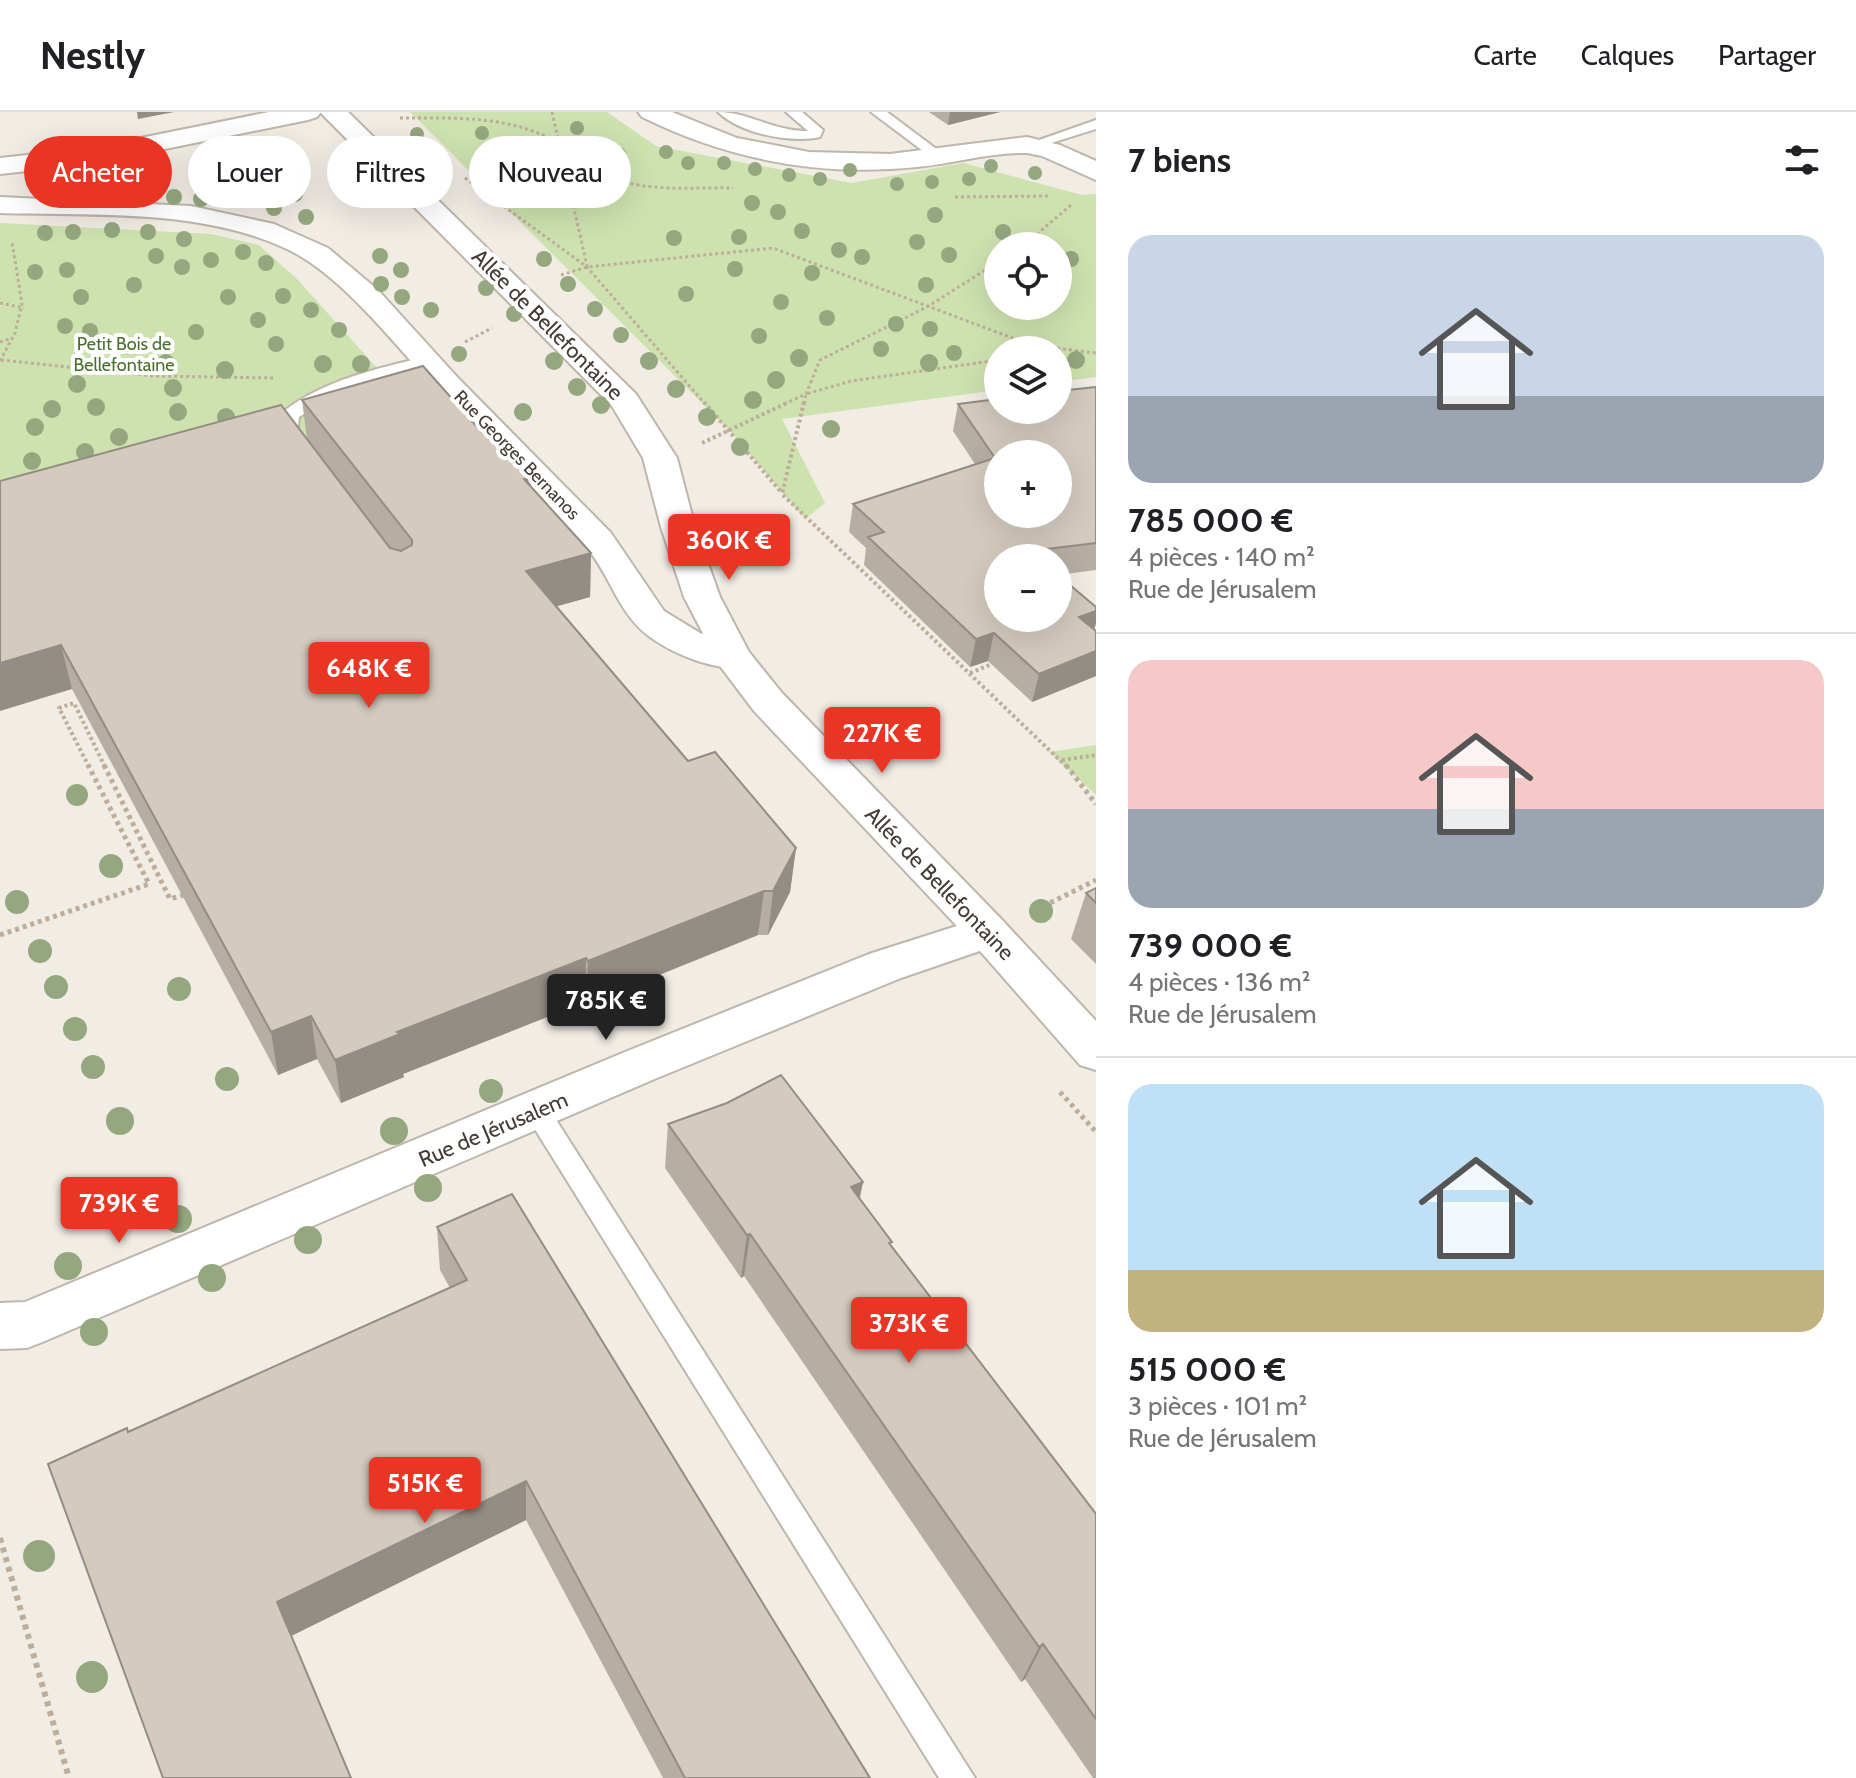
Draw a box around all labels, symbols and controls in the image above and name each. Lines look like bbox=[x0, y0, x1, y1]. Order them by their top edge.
text: Nestly bbox=[40, 32, 145, 79]
text: Carte bbox=[1474, 38, 1537, 72]
text: Calques bbox=[1581, 38, 1674, 72]
text: Partager bbox=[1718, 38, 1816, 72]
chip: Acheter bbox=[24, 136, 172, 208]
chip: Louer bbox=[188, 136, 311, 208]
chip: Filtres bbox=[327, 136, 453, 208]
chip: Nouveau bbox=[469, 136, 631, 208]
icon: filters bbox=[1780, 138, 1824, 182]
text: 7 biens bbox=[1128, 139, 1231, 181]
map controls bbox=[984, 232, 1072, 632]
button: locate bbox=[984, 232, 1072, 320]
street label: Allée de Bellefontaine bbox=[466, 243, 629, 406]
icon: home bbox=[1404, 287, 1548, 431]
park label: Petit Bois de Bellefontaine bbox=[74, 333, 174, 376]
button: layers bbox=[984, 336, 1072, 424]
street label: Rue Georges Bernanos bbox=[450, 386, 584, 524]
button: + bbox=[984, 440, 1072, 528]
text: 785 000 € bbox=[1128, 499, 1293, 541]
pin: 360K € bbox=[664, 514, 794, 582]
text: 360K € bbox=[686, 524, 772, 556]
text: 4 pièces · 140 m² bbox=[1128, 541, 1315, 573]
button: − bbox=[984, 544, 1072, 632]
text: Rue de Jérusalem bbox=[1128, 573, 1317, 605]
pin: 648K € bbox=[304, 642, 434, 710]
text: 648K € bbox=[326, 652, 412, 684]
pin: 227K € bbox=[817, 707, 947, 775]
icon: home bbox=[1404, 712, 1548, 856]
text: 227K € bbox=[842, 717, 922, 749]
street label: Allée de Bellefontaine bbox=[859, 801, 1020, 966]
text: 739 000 € bbox=[1128, 924, 1292, 966]
text: 4 pièces · 136 m² bbox=[1128, 966, 1310, 998]
pin: 785K € bbox=[541, 974, 671, 1042]
text: 785K € bbox=[565, 984, 647, 1016]
text: Rue de Jérusalem bbox=[1128, 998, 1317, 1030]
street label: Rue de Jérusalem bbox=[414, 1086, 572, 1173]
icon: home bbox=[1404, 1136, 1548, 1280]
pin: 739K € bbox=[54, 1177, 184, 1245]
text: 739K € bbox=[79, 1187, 159, 1219]
pin: 373K € bbox=[844, 1297, 974, 1365]
text: 373K € bbox=[869, 1307, 949, 1339]
text: 515 000 € bbox=[1128, 1348, 1286, 1390]
text: 3 pièces · 101 m² bbox=[1128, 1390, 1307, 1422]
text: Rue de Jérusalem bbox=[1128, 1422, 1317, 1454]
pin: 515K € bbox=[360, 1457, 490, 1525]
text: 515K € bbox=[387, 1467, 463, 1499]

